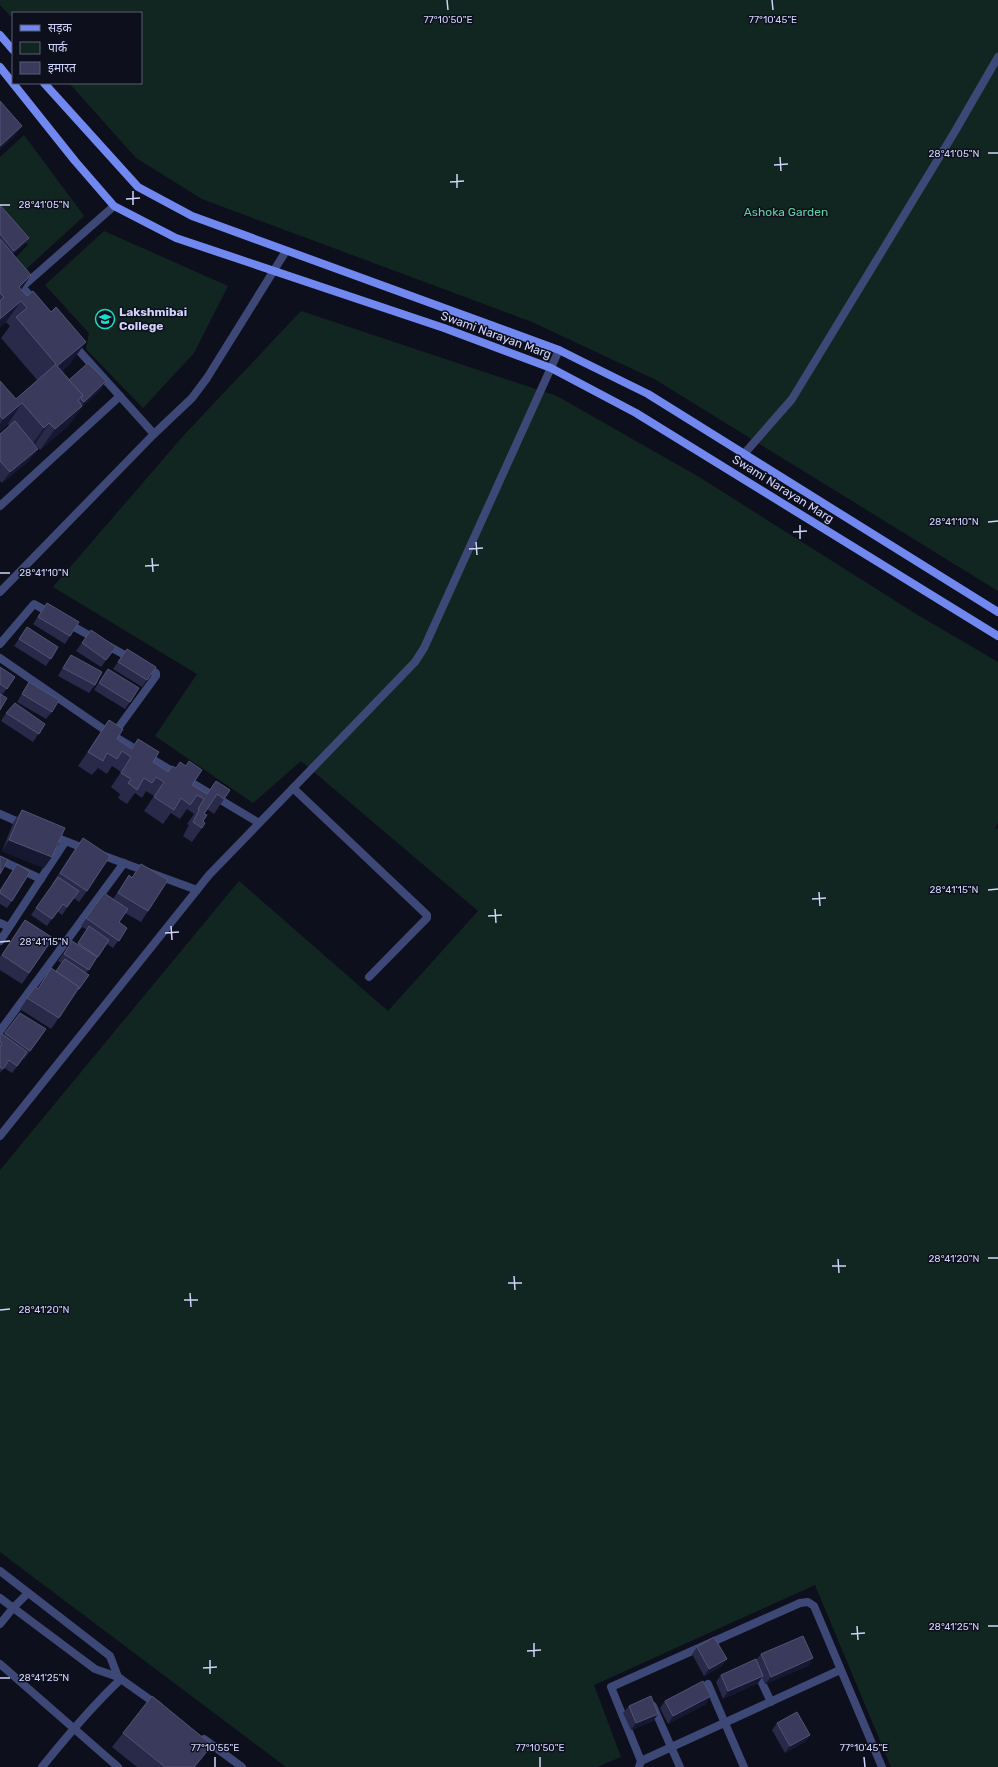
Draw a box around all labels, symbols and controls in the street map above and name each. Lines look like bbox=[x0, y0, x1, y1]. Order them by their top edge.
legend bbox=[12, 12, 142, 84]
text: 77°10'50"E bbox=[423, 14, 473, 26]
text: 77°10'45"E bbox=[749, 14, 797, 26]
text: सड़क bbox=[48, 21, 73, 35]
text: पार्क bbox=[48, 41, 68, 55]
text: इमारत bbox=[48, 61, 77, 75]
text: 28°41'05"N bbox=[928, 148, 980, 160]
text: 28°41'05"N bbox=[18, 199, 70, 211]
park label: Ashoka Garden bbox=[744, 205, 828, 219]
place label: Lakshmibai College bbox=[119, 305, 187, 333]
school or university icon: Lakshmibai College bbox=[94, 308, 116, 330]
street label: Swami Narayan Marg bbox=[439, 308, 553, 362]
street label: Swami Narayan Marg bbox=[730, 452, 836, 526]
text: 28°41'10"N bbox=[929, 516, 979, 528]
text: 28°41'10"N bbox=[19, 567, 69, 579]
text: 28°41'15"N bbox=[929, 884, 979, 896]
text: 28°41'15"N bbox=[19, 936, 69, 948]
text: 28°41'20"N bbox=[928, 1253, 980, 1265]
text: 28°41'20"N bbox=[18, 1304, 70, 1316]
text: 28°41'25"N bbox=[929, 1621, 979, 1633]
text: 28°41'25"N bbox=[19, 1672, 69, 1684]
text: 77°10'55"E bbox=[191, 1742, 239, 1754]
text: 77°10'50"E bbox=[515, 1742, 565, 1754]
text: 77°10'45"E bbox=[840, 1742, 888, 1754]

